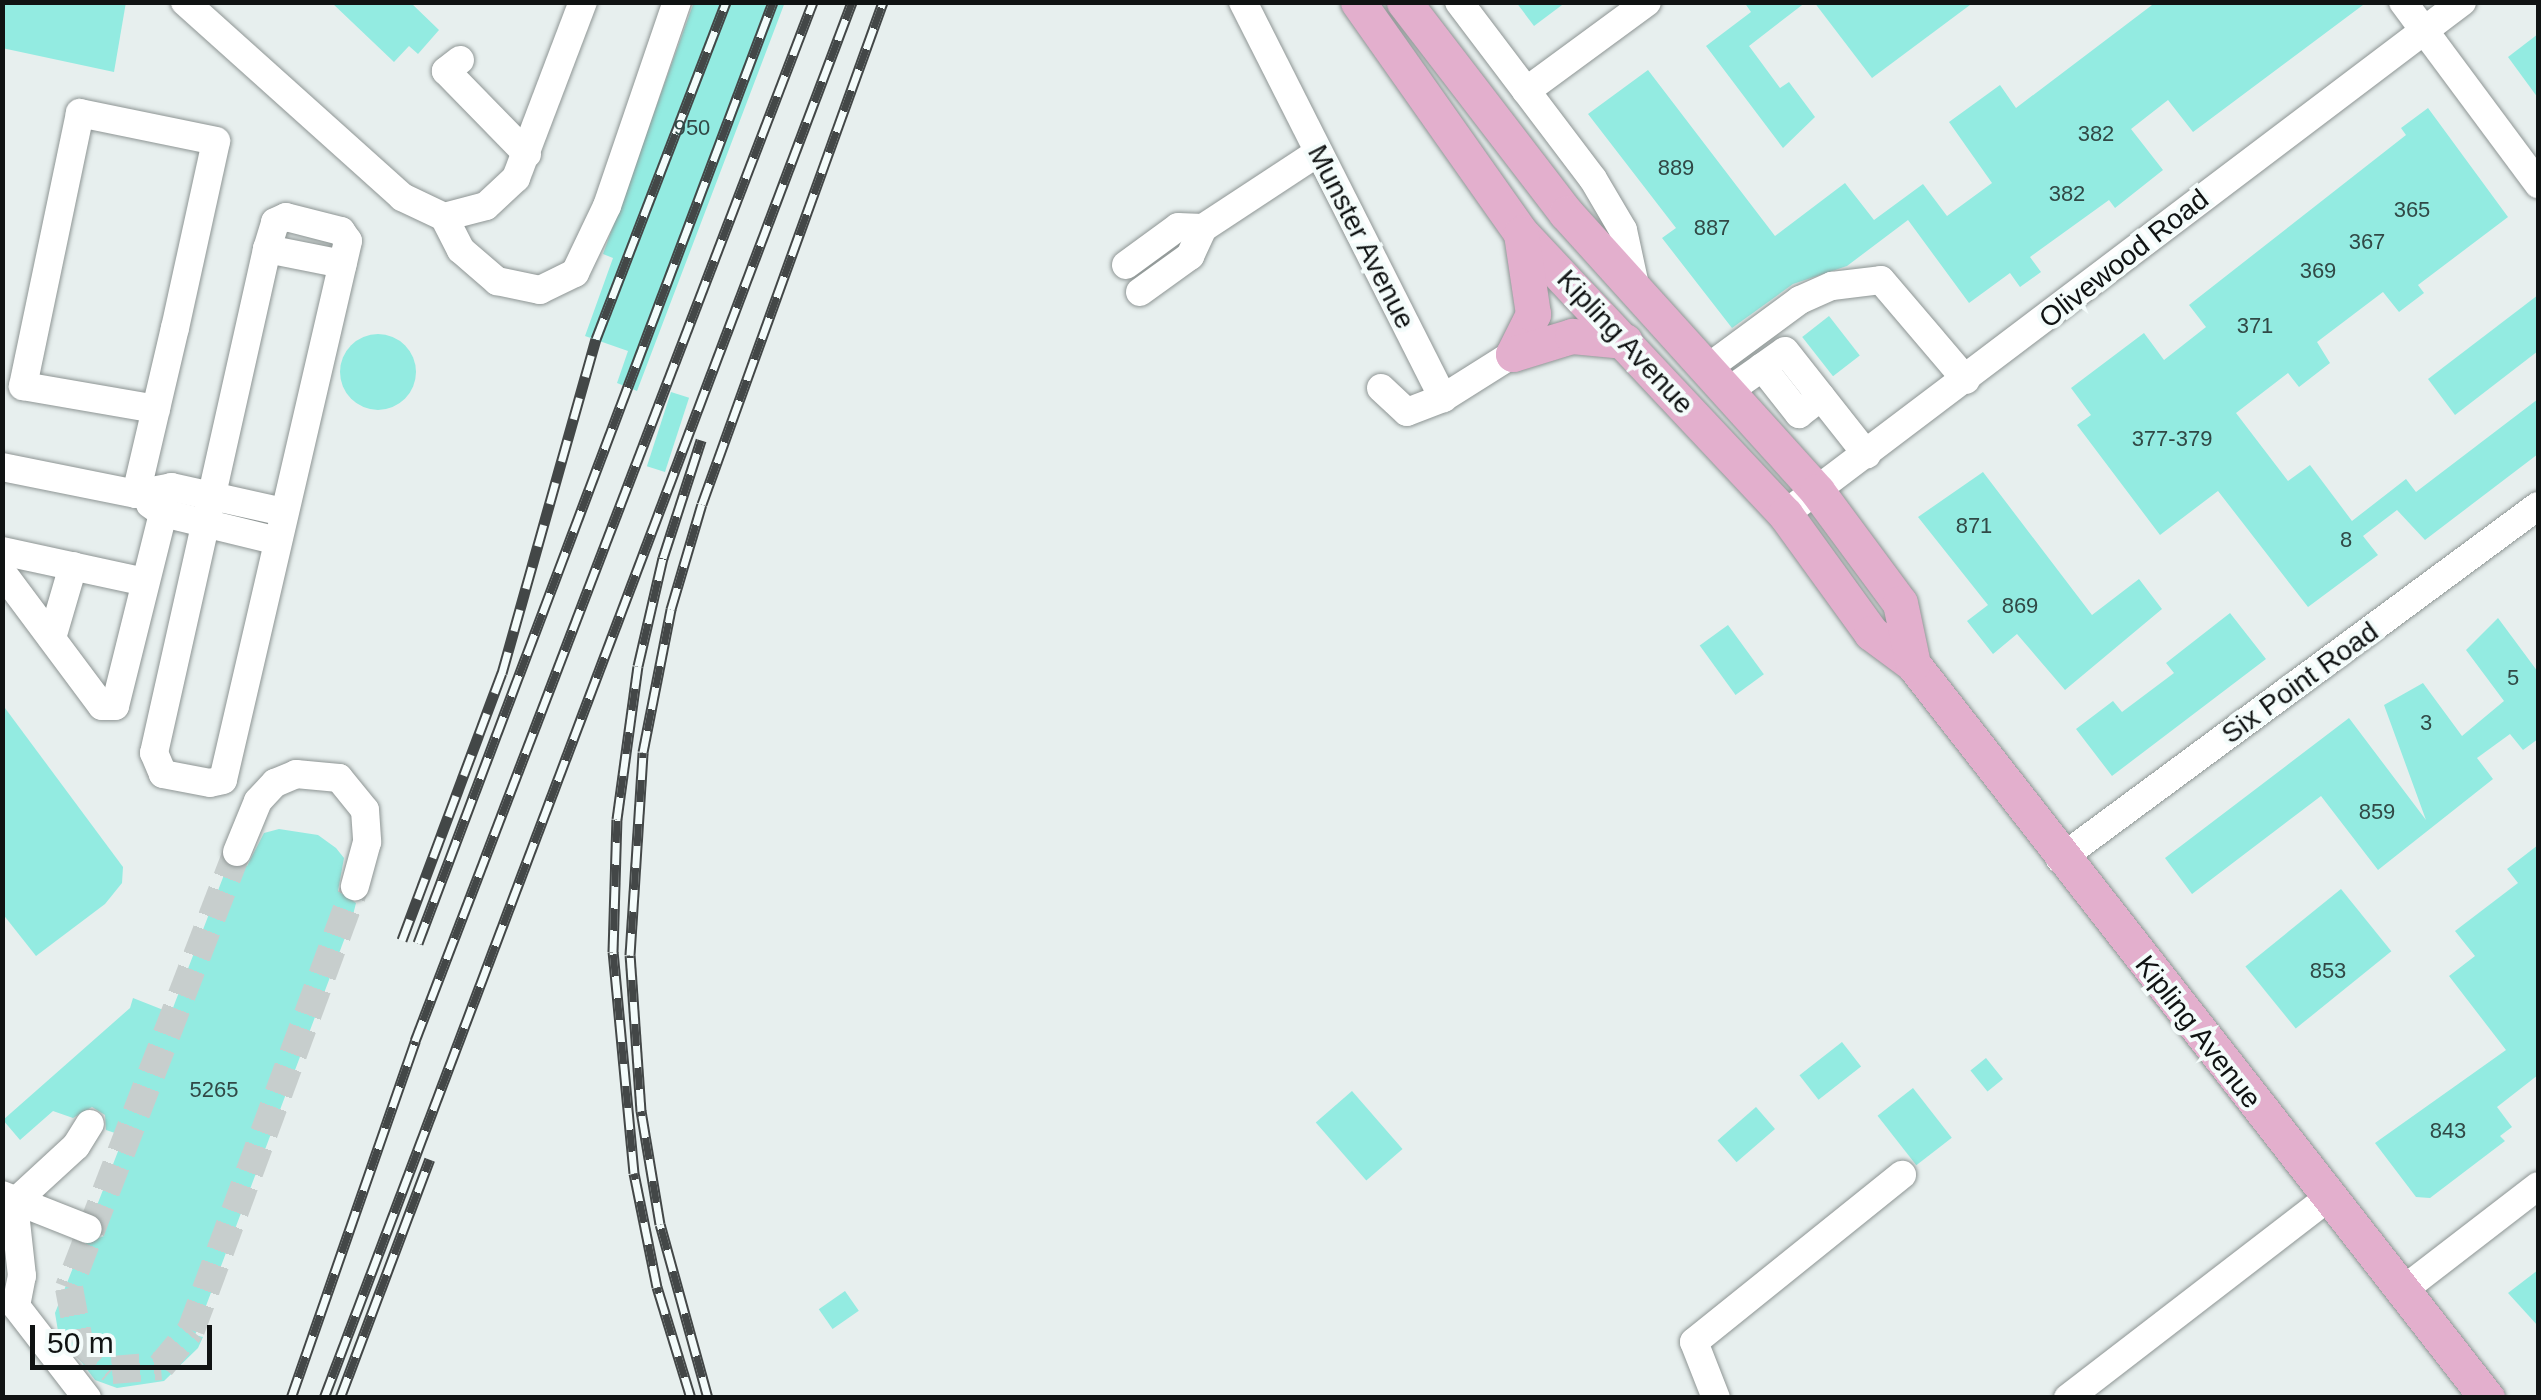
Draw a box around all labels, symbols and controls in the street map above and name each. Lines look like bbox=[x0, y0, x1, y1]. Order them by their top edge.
house number: 950 bbox=[674, 115, 710, 141]
house number: 382 bbox=[2078, 121, 2114, 147]
street label: Munster Avenue bbox=[1300, 139, 1422, 335]
house number: 889 bbox=[1658, 155, 1694, 181]
house number: 382 bbox=[2049, 181, 2085, 207]
street label: Olivewood Road bbox=[2033, 183, 2215, 335]
house number: 365 bbox=[2394, 197, 2430, 223]
house number: 887 bbox=[1694, 215, 1730, 241]
house number: 367 bbox=[2349, 229, 2385, 255]
house number: 369 bbox=[2300, 258, 2336, 284]
street label: Kipling Avenue bbox=[1549, 262, 1701, 422]
house number: 371 bbox=[2237, 313, 2273, 339]
house number: 377-379 bbox=[2132, 426, 2212, 452]
house number: 871 bbox=[1956, 513, 1992, 539]
house number: 8 bbox=[2340, 527, 2352, 553]
house number: 869 bbox=[2002, 593, 2038, 619]
street label: Six Point Road bbox=[2215, 615, 2385, 751]
house number: 5 bbox=[2507, 665, 2519, 691]
house number: 3 bbox=[2420, 710, 2432, 736]
house number: 859 bbox=[2359, 799, 2395, 825]
street label: Kipling Avenue bbox=[2127, 948, 2269, 1116]
house number: 853 bbox=[2310, 958, 2346, 984]
house number: 5265 bbox=[190, 1077, 238, 1103]
house number: 843 bbox=[2430, 1118, 2466, 1144]
scale bar bbox=[35, 1305, 218, 1367]
text: 50 m bbox=[47, 1326, 114, 1359]

